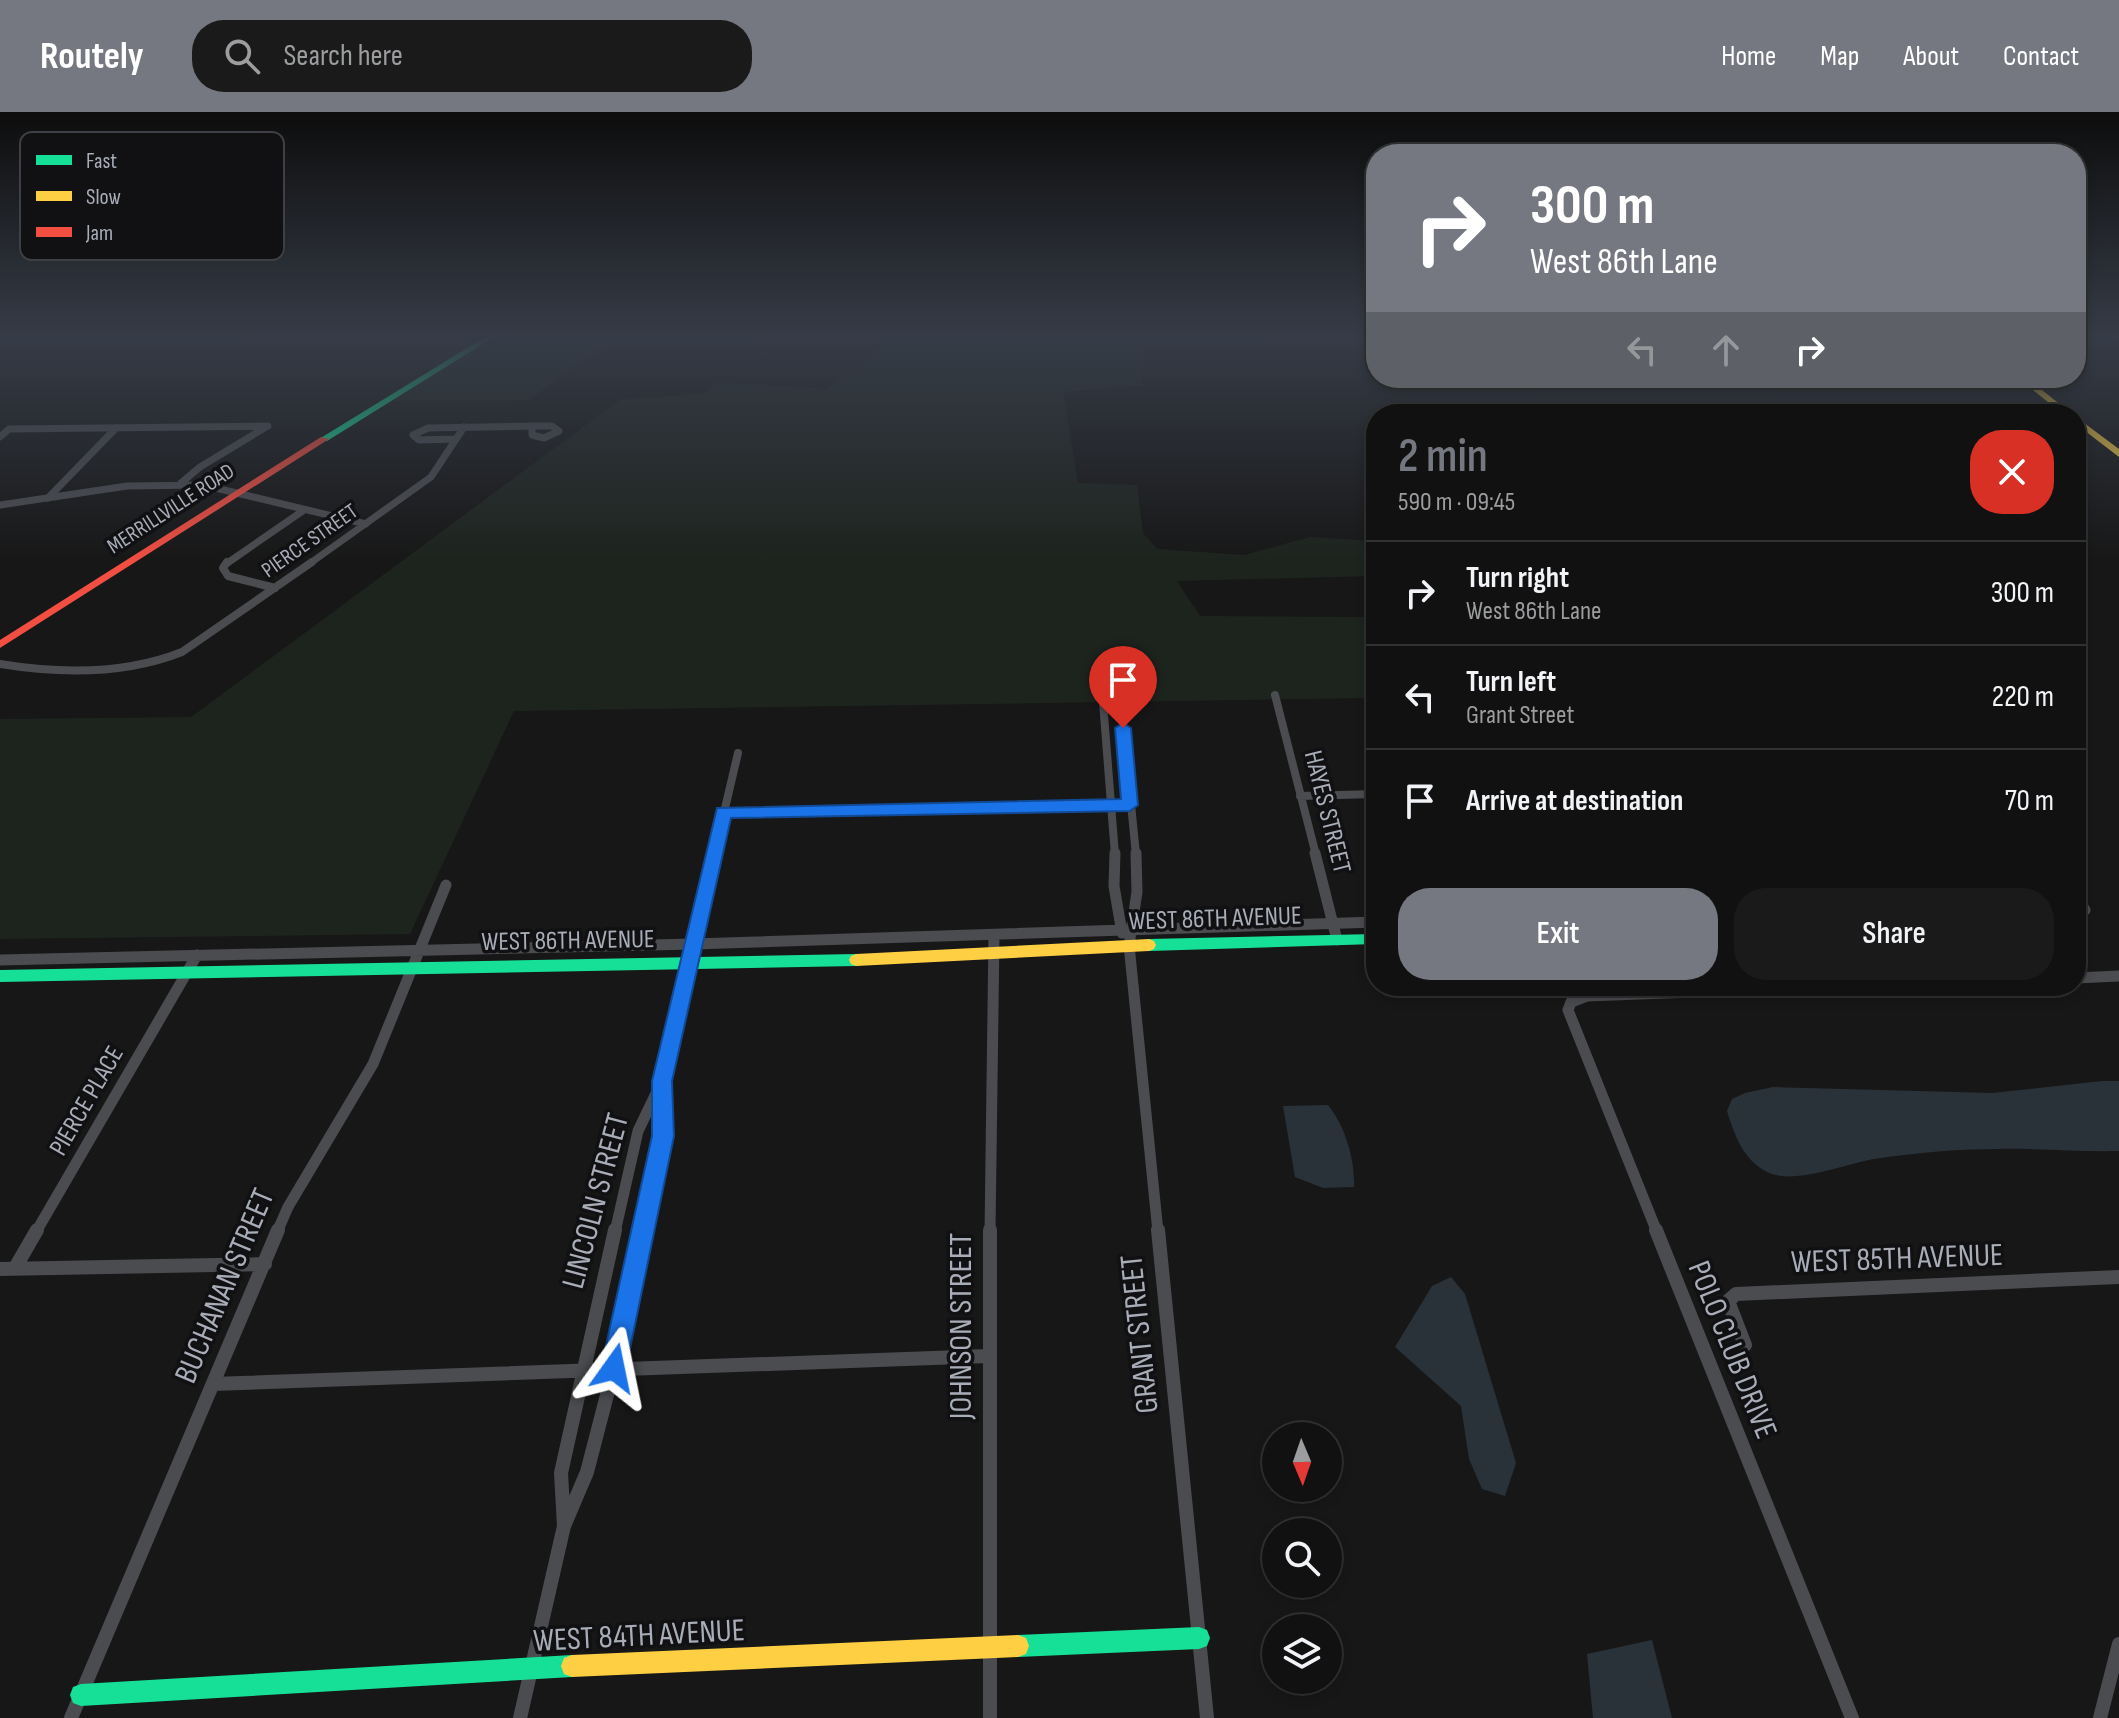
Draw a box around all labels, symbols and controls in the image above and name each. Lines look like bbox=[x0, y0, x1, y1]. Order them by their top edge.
search box bbox=[192, 20, 752, 92]
text: Routely bbox=[40, 34, 144, 79]
icon: search bbox=[220, 34, 264, 78]
text: Search here bbox=[284, 38, 403, 74]
text: Home bbox=[1721, 40, 1776, 73]
text: Map bbox=[1820, 40, 1859, 73]
text: About bbox=[1903, 40, 1959, 73]
text: Contact bbox=[2003, 40, 2079, 73]
legend bbox=[20, 132, 284, 260]
text: Fast bbox=[86, 148, 117, 175]
text: 300 m bbox=[1530, 173, 1654, 240]
icon: right bbox=[1398, 176, 1502, 280]
text: Slow bbox=[86, 184, 121, 211]
text: Jam bbox=[85, 220, 113, 247]
text: West 86th Lane bbox=[1530, 241, 1718, 284]
icon: left bbox=[1620, 328, 1664, 372]
icon: ahead bbox=[1704, 328, 1748, 372]
icon: right bbox=[1788, 328, 1832, 372]
text: 2 min bbox=[1398, 428, 1488, 485]
button: close bbox=[1970, 430, 2054, 514]
street label: MERRILLVILLE ROAD bbox=[102, 458, 240, 560]
text: 590 m · 09:45 bbox=[1398, 487, 1515, 518]
street label: PIERCE STREET bbox=[257, 498, 363, 584]
text: Turn right bbox=[1466, 560, 1569, 596]
icon: right bbox=[1398, 571, 1442, 615]
text: 300 m bbox=[1991, 575, 2054, 611]
text: West 86th Lane bbox=[1466, 596, 1602, 627]
pin bbox=[1089, 646, 1157, 728]
icon: arrive bbox=[1101, 658, 1145, 702]
text: Turn left bbox=[1466, 664, 1556, 700]
icon: left bbox=[1398, 675, 1442, 719]
text: 220 m bbox=[1992, 679, 2054, 715]
text: Grant Street bbox=[1466, 700, 1574, 731]
street label: HAYES STREET bbox=[1297, 747, 1357, 877]
icon: arrive bbox=[1398, 779, 1442, 823]
text: Arrive at destination bbox=[1466, 783, 1683, 819]
text: 70 m bbox=[2005, 783, 2054, 819]
button: Exit bbox=[1398, 888, 1718, 980]
button: Share bbox=[1734, 888, 2054, 980]
street label: WEST 86TH AVENUE bbox=[1128, 900, 1302, 938]
street label: WEST 86TH AVENUE bbox=[481, 924, 655, 958]
street label: PIERCE PLACE bbox=[43, 1041, 131, 1161]
street label: LINCOLN STREET bbox=[554, 1109, 638, 1293]
street label: BUCHANAN STREET bbox=[167, 1183, 283, 1389]
street label: JOHNSON STREET bbox=[942, 1233, 981, 1420]
street label: WEST 85TH AVENUE bbox=[1790, 1236, 2004, 1282]
street label: GRANT STREET bbox=[1112, 1253, 1168, 1415]
street label: POLO CLUB DRIVE bbox=[1679, 1256, 1785, 1444]
position arrow bbox=[572, 1326, 656, 1410]
north arrow bbox=[1262, 1422, 1342, 1502]
map controls bbox=[1262, 1422, 1342, 1694]
button: search bbox=[1262, 1518, 1342, 1598]
street label: WEST 84TH AVENUE bbox=[532, 1611, 746, 1661]
button: layers bbox=[1262, 1614, 1342, 1694]

